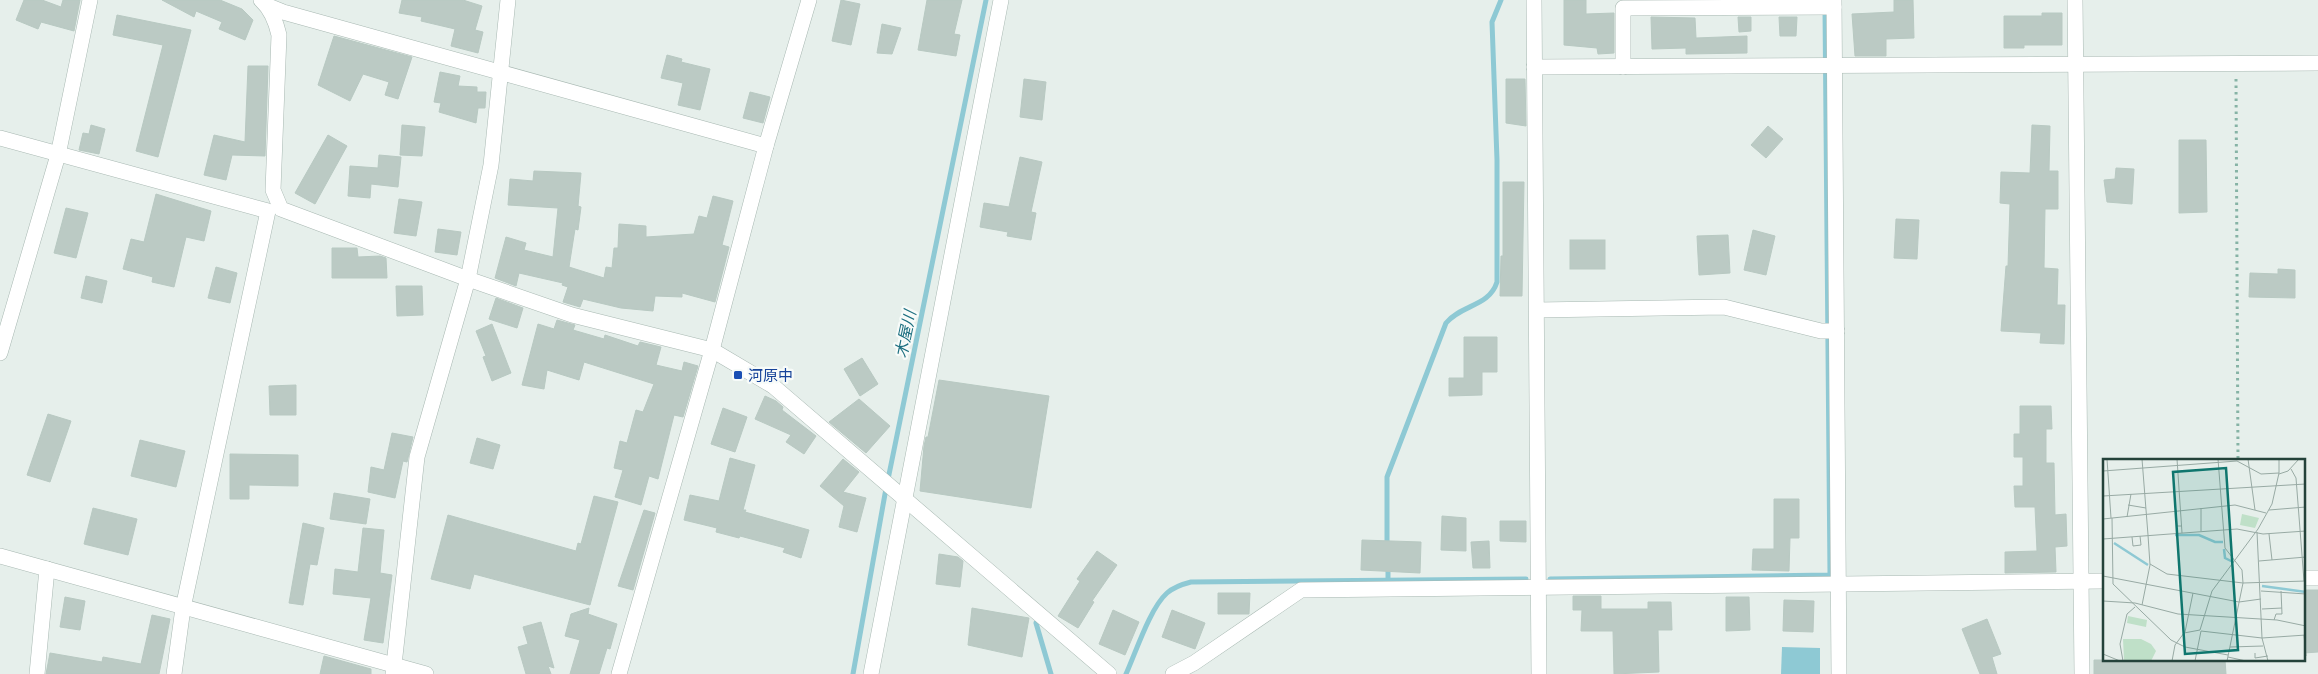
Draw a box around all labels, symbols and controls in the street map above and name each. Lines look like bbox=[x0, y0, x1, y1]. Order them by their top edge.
water label: 木屋川 bbox=[890, 306, 920, 360]
place label: 河原中 bbox=[748, 366, 793, 385]
marker: 河原中 bbox=[732, 369, 744, 381]
inset map bbox=[2103, 459, 2306, 662]

